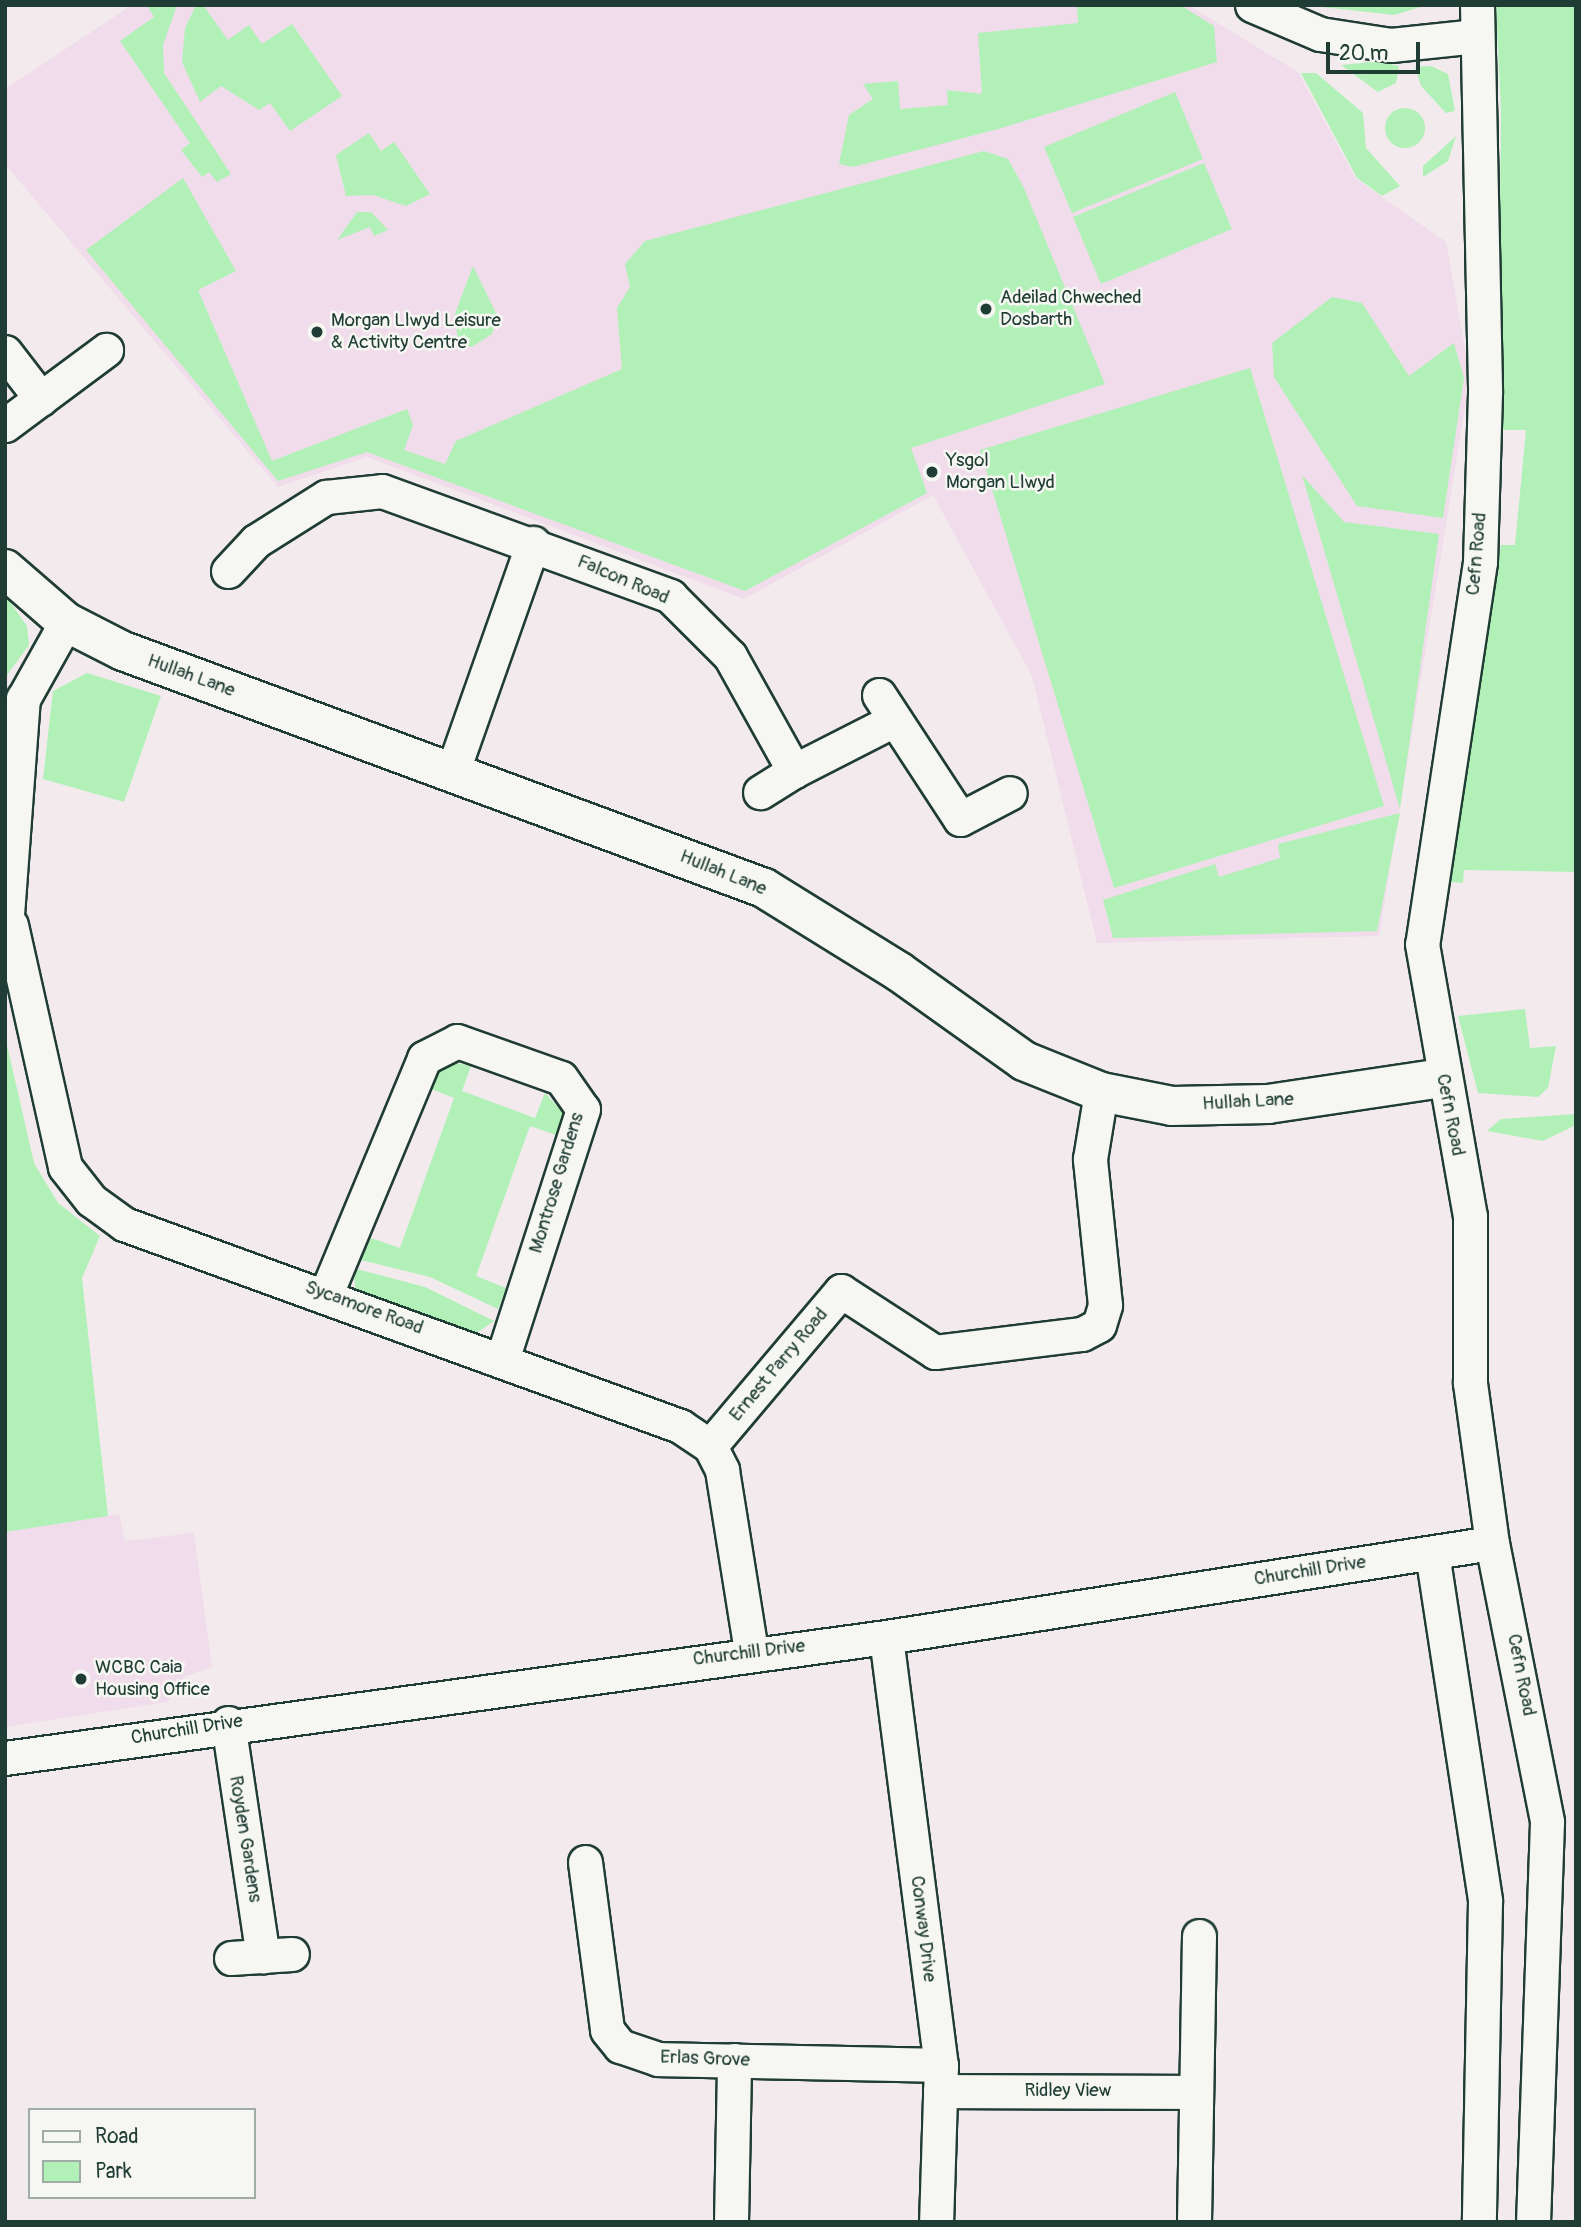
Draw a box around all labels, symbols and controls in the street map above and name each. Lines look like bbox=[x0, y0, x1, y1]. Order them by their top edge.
scale bar bbox=[1329, 28, 1424, 72]
text: 20 m bbox=[1339, 40, 1388, 67]
place label: Adeilad Chweched Dosbarth bbox=[1000, 287, 1141, 331]
marker: Adeilad Chweched Dosbarth bbox=[978, 301, 994, 317]
place label: Morgan Llwyd Leisure & Activity Centre bbox=[331, 310, 501, 354]
marker: Morgan Llwyd Leisure & Activity Centre bbox=[309, 324, 325, 340]
place label: Ysgol Morgan Llwyd bbox=[946, 450, 1055, 494]
marker: Ysgol Morgan Llwyd bbox=[924, 464, 940, 480]
street label: Cefn Road bbox=[1462, 512, 1492, 596]
street label: Falcon Road bbox=[574, 550, 672, 610]
street label: Hullah Lane bbox=[144, 650, 238, 702]
street label: Hullah Lane bbox=[676, 845, 770, 901]
street label: Cefn Road bbox=[1431, 1072, 1469, 1158]
street label: Hullah Lane bbox=[1202, 1088, 1294, 1116]
street label: Montrose Gardens bbox=[525, 1110, 589, 1256]
street label: Sycamore Road bbox=[302, 1276, 426, 1340]
street label: Ernest Parry Road bbox=[725, 1304, 833, 1426]
street label: Churchill Drive bbox=[1252, 1551, 1368, 1591]
street label: Cefn Road bbox=[1502, 1632, 1540, 1718]
street label: Churchill Drive bbox=[692, 1635, 806, 1671]
place label: WCBC Caia Housing Office bbox=[95, 1657, 210, 1701]
marker: WCBC Caia Housing Office bbox=[73, 1671, 89, 1687]
street label: Churchill Drive bbox=[129, 1710, 245, 1750]
street label: Royden Gardens bbox=[224, 1774, 266, 1904]
street label: Conway Drive bbox=[905, 1875, 941, 1983]
street label: Erlas Grove bbox=[660, 2046, 750, 2072]
street label: Ridley View bbox=[1025, 2080, 1111, 2102]
legend bbox=[28, 2108, 256, 2199]
text: Road bbox=[95, 2123, 139, 2150]
text: Park bbox=[95, 2158, 132, 2185]

